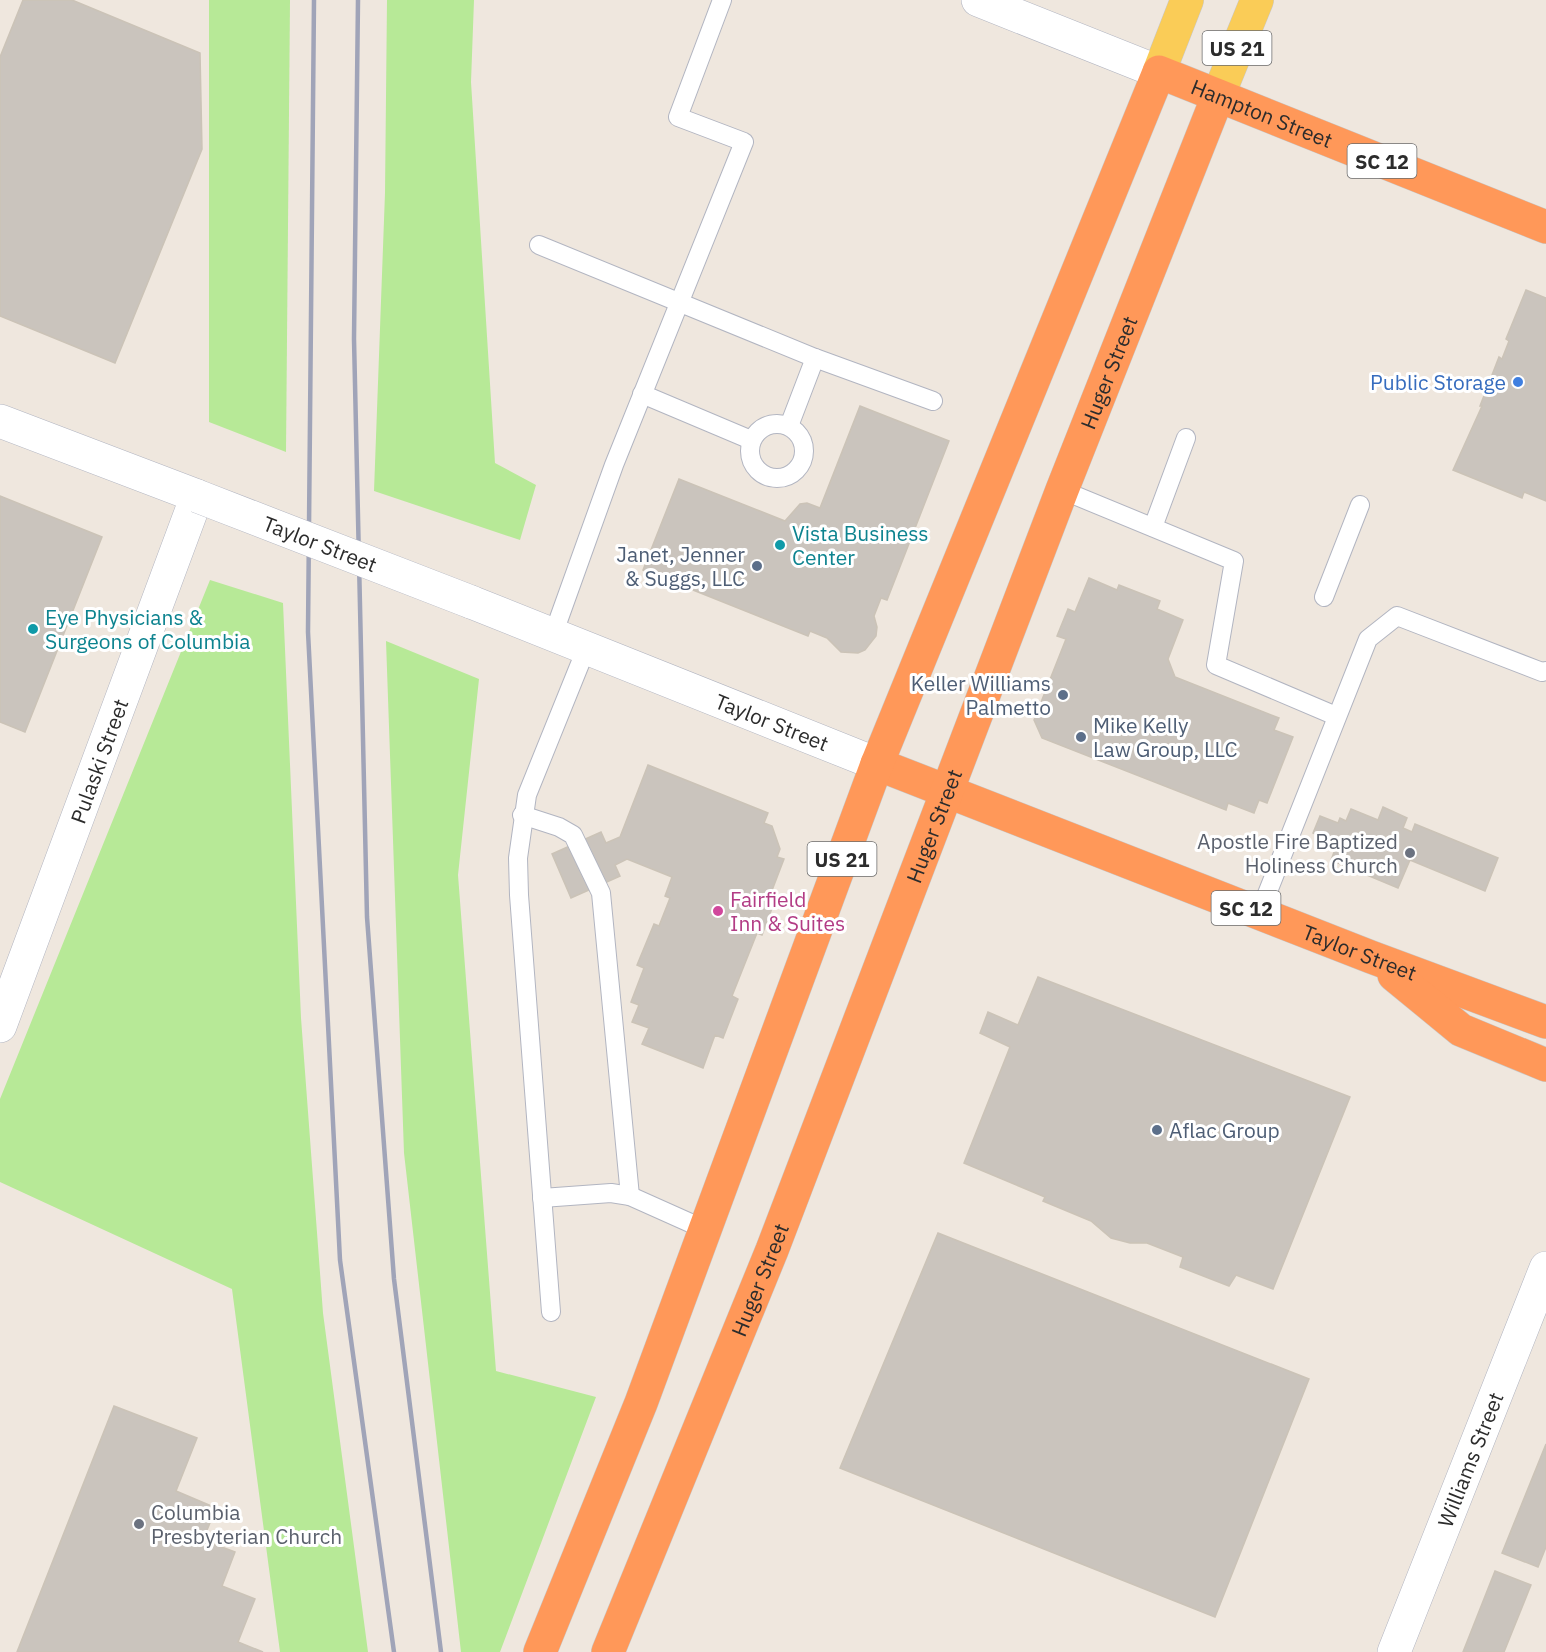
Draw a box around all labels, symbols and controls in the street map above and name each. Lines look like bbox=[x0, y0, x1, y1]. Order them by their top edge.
road number: US 21 bbox=[1202, 31, 1272, 65]
street label: Hampton Street bbox=[1187, 72, 1337, 154]
road number: SC 12 bbox=[1348, 144, 1416, 178]
street label: Huger Street bbox=[1073, 312, 1144, 433]
place label: Public Storage bbox=[1370, 368, 1506, 396]
marker: Public Storage bbox=[1511, 375, 1525, 389]
street label: Taylor Street bbox=[259, 509, 381, 578]
place label: Vista Business Center bbox=[792, 519, 929, 571]
marker: Vista Business Center bbox=[773, 538, 787, 552]
place label: Janet, Jenner & Suggs, LLC bbox=[616, 540, 745, 592]
marker: Janet, Jenner & Suggs, LLC bbox=[750, 559, 764, 573]
place label: Eye Physicians & Surgeons of Columbia bbox=[45, 603, 251, 655]
marker: Eye Physicians & Surgeons of Columbia bbox=[26, 622, 40, 636]
place label: Keller Williams Palmetto bbox=[911, 669, 1051, 721]
street label: Taylor Street bbox=[711, 687, 833, 757]
marker: Keller Williams Palmetto bbox=[1056, 688, 1070, 702]
street label: Pulaski Street bbox=[63, 695, 135, 827]
place label: Mike Kelly Law Group, LLC bbox=[1093, 711, 1238, 763]
marker: Mike Kelly Law Group, LLC bbox=[1074, 730, 1088, 744]
street label: Huger Street bbox=[899, 765, 968, 887]
place label: Apostle Fire Baptized Holiness Church bbox=[1197, 827, 1398, 879]
road number: US 21 bbox=[808, 842, 876, 876]
marker: Apostle Fire Baptized Holiness Church bbox=[1403, 846, 1417, 860]
place label: Fairfield Inn & Suites bbox=[730, 885, 845, 937]
road number: SC 12 bbox=[1212, 891, 1280, 925]
marker: Fairfield Inn & Suites bbox=[711, 904, 725, 918]
street label: Taylor Street bbox=[1299, 918, 1421, 987]
place label: Aflac Group bbox=[1169, 1116, 1280, 1144]
marker: Aflac Group bbox=[1150, 1123, 1164, 1137]
street label: Huger Street bbox=[724, 1219, 795, 1340]
street label: Williams Street bbox=[1431, 1388, 1510, 1531]
place label: Columbia Presbyterian Church bbox=[151, 1498, 342, 1550]
marker: Columbia Presbyterian Church bbox=[132, 1517, 146, 1531]

